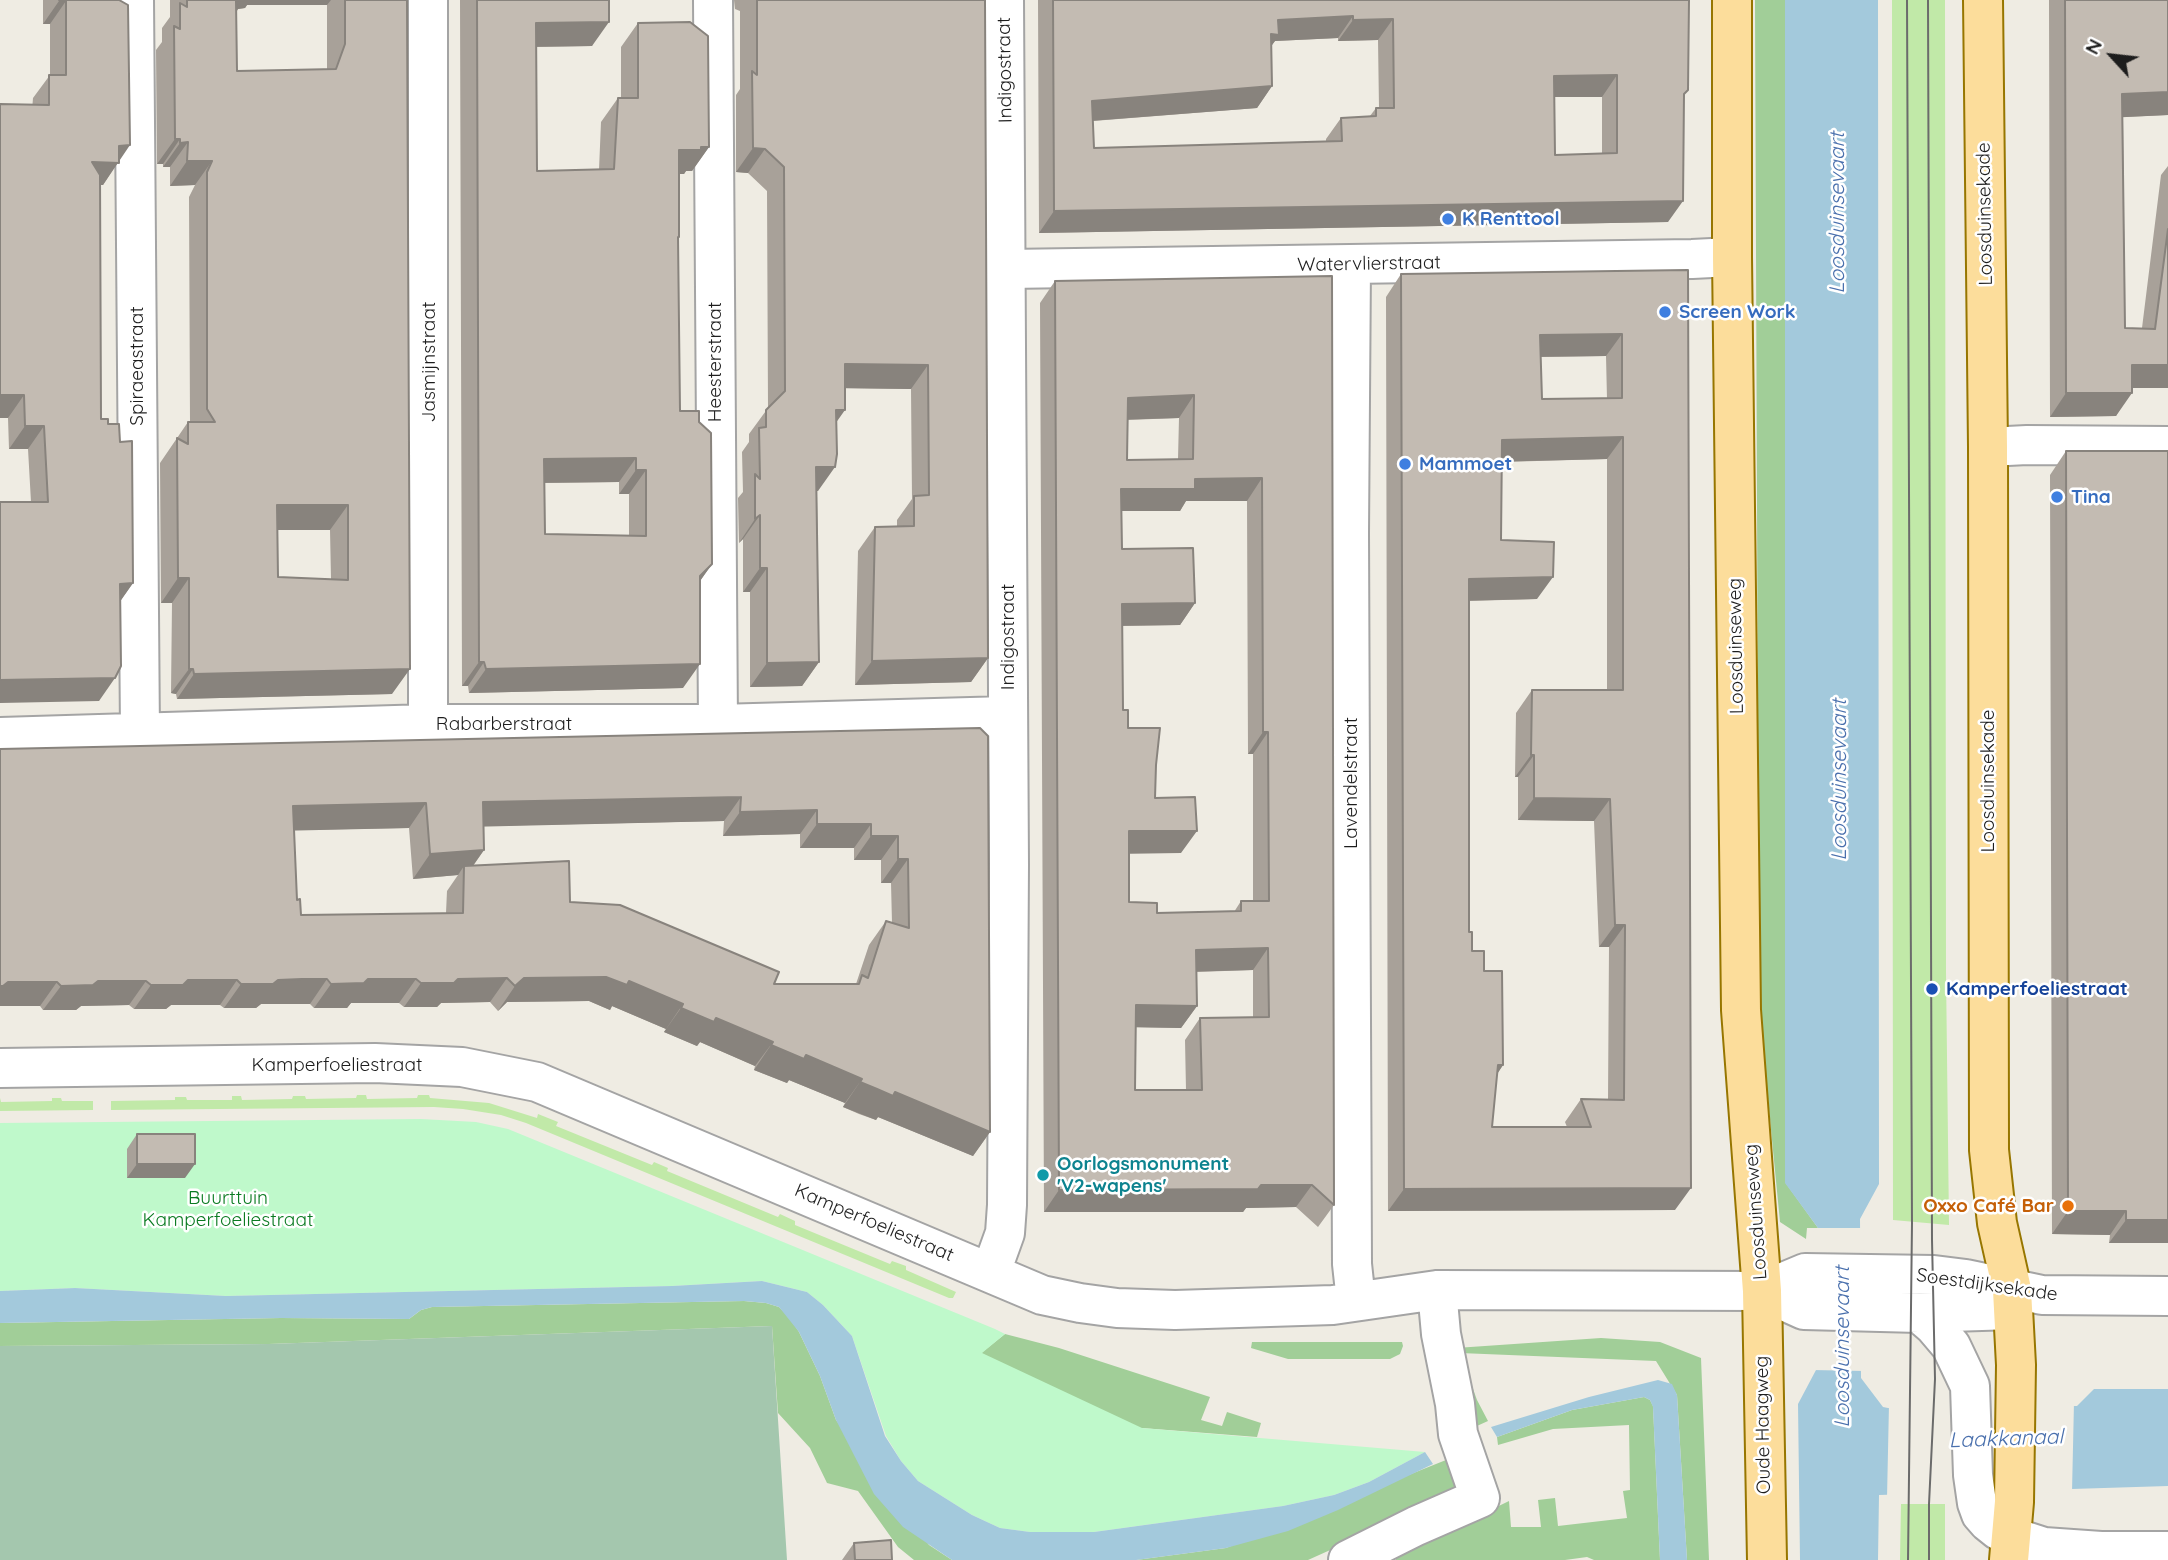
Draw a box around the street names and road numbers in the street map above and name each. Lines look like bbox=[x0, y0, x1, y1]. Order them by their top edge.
street label: Indigostraat bbox=[993, 17, 1017, 123]
street label: Loosduinsekade bbox=[1972, 142, 1998, 286]
street label: Watervlierstraat bbox=[1297, 251, 1441, 277]
street label: Jasmijnstraat bbox=[418, 302, 440, 422]
street label: Heesterstraat bbox=[704, 302, 726, 422]
street label: Spiraeastraat bbox=[126, 306, 148, 426]
street label: Loosduinseweg bbox=[1723, 578, 1749, 714]
street label: Indigostraat bbox=[997, 584, 1019, 690]
street label: Loosduinsekade bbox=[1977, 709, 1999, 853]
street label: Rabarberstraat bbox=[436, 713, 572, 735]
street label: Lavendelstraat bbox=[1340, 717, 1362, 849]
street label: Kamperfoeliestraat bbox=[252, 1054, 422, 1076]
street label: Loosduinseweg bbox=[1740, 1143, 1772, 1281]
street label: Kamperfoeliestraat bbox=[791, 1179, 957, 1267]
street label: Soestdijksekade bbox=[1915, 1264, 2059, 1306]
street label: Oude Haagweg bbox=[1750, 1356, 1776, 1494]

